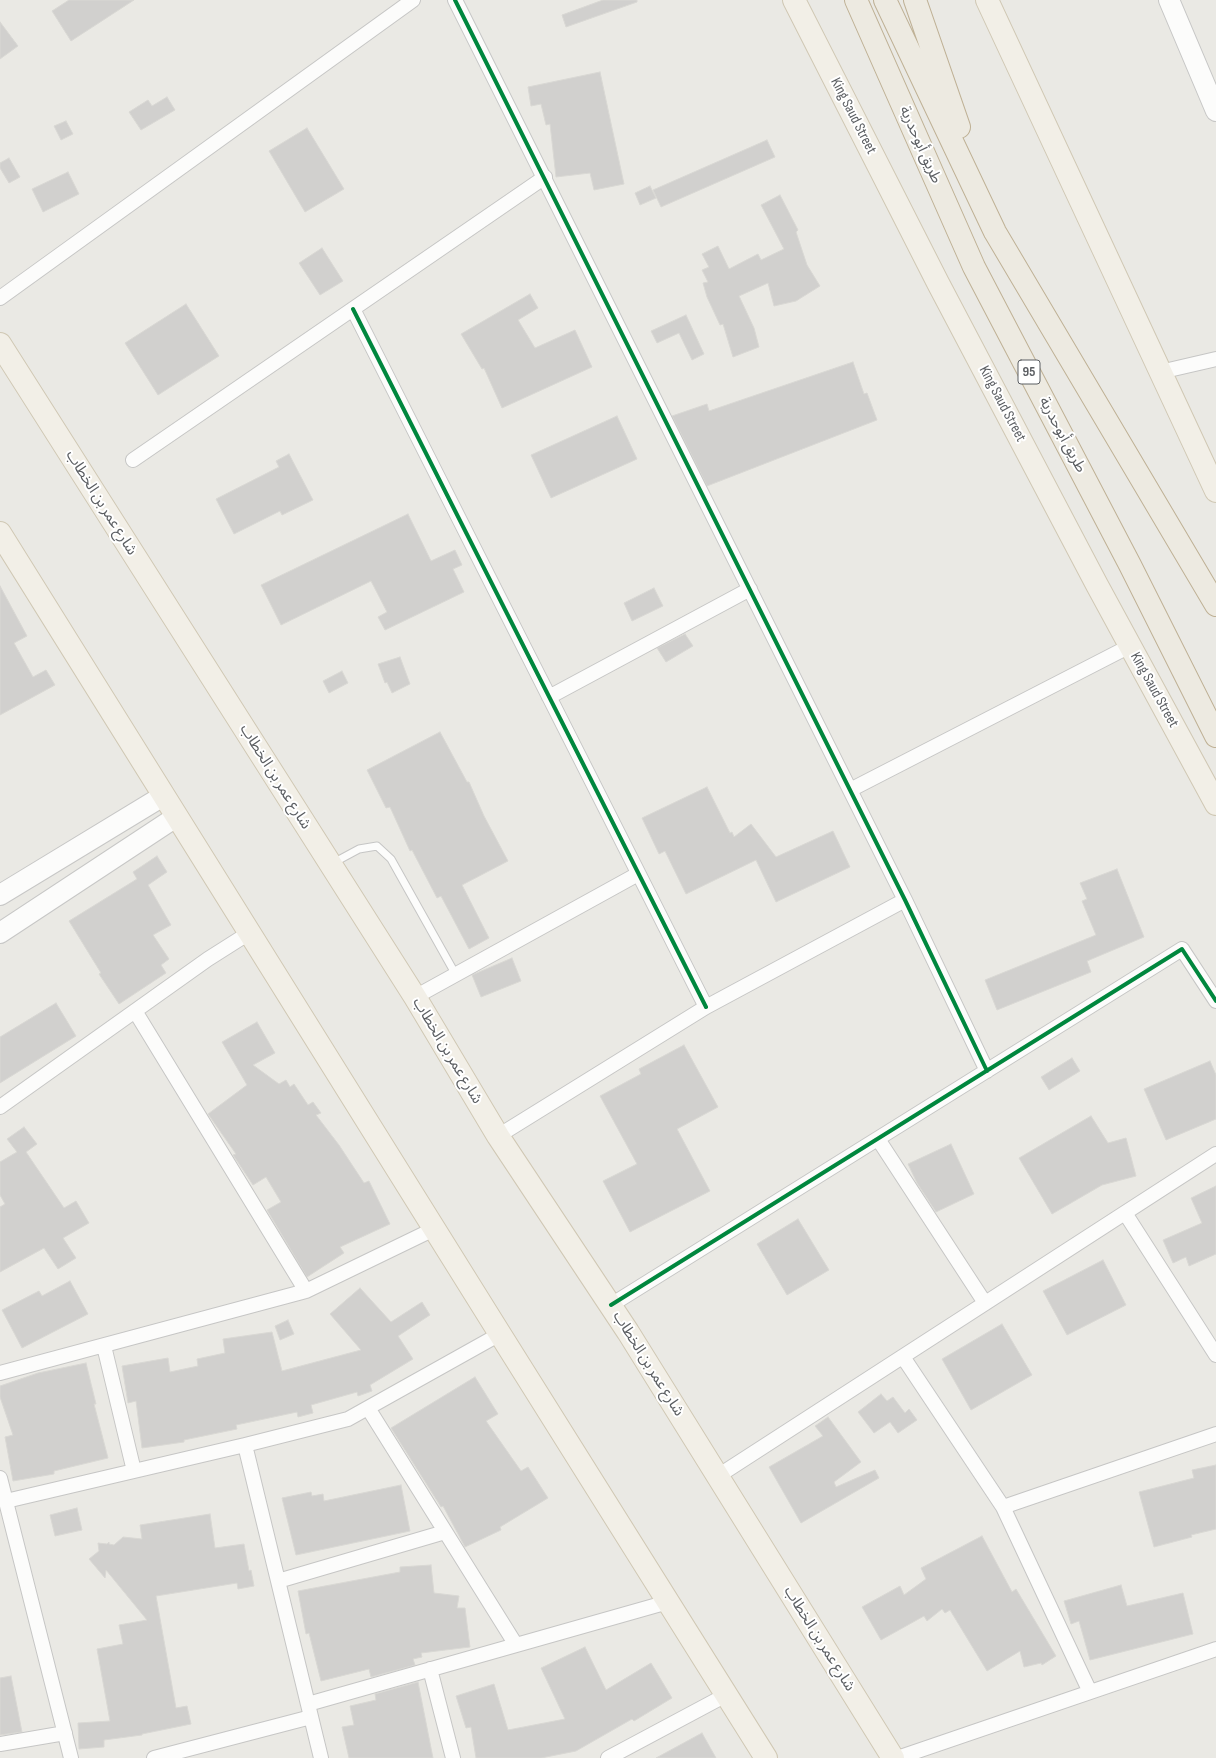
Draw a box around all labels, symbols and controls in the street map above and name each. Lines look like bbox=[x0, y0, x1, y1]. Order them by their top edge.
street label: King Saud Street bbox=[826, 75, 880, 157]
street label: طريق أبوحدرية bbox=[895, 103, 945, 187]
road number: 95 bbox=[1018, 360, 1040, 384]
street label: King Saud Street bbox=[975, 363, 1029, 445]
street label: طريق أبوحدرية bbox=[1035, 394, 1089, 476]
street label: شارع عمر بن الخطاب bbox=[61, 447, 141, 559]
street label: King Saud Street bbox=[1126, 649, 1182, 731]
street label: شارع عمر بن الخطاب bbox=[235, 721, 315, 833]
street label: شارع عمر بن الخطاب bbox=[408, 995, 486, 1107]
street label: شارع عمر بن الخطاب bbox=[608, 1308, 688, 1420]
street label: شارع عمر بن الخطاب bbox=[779, 1583, 859, 1695]

